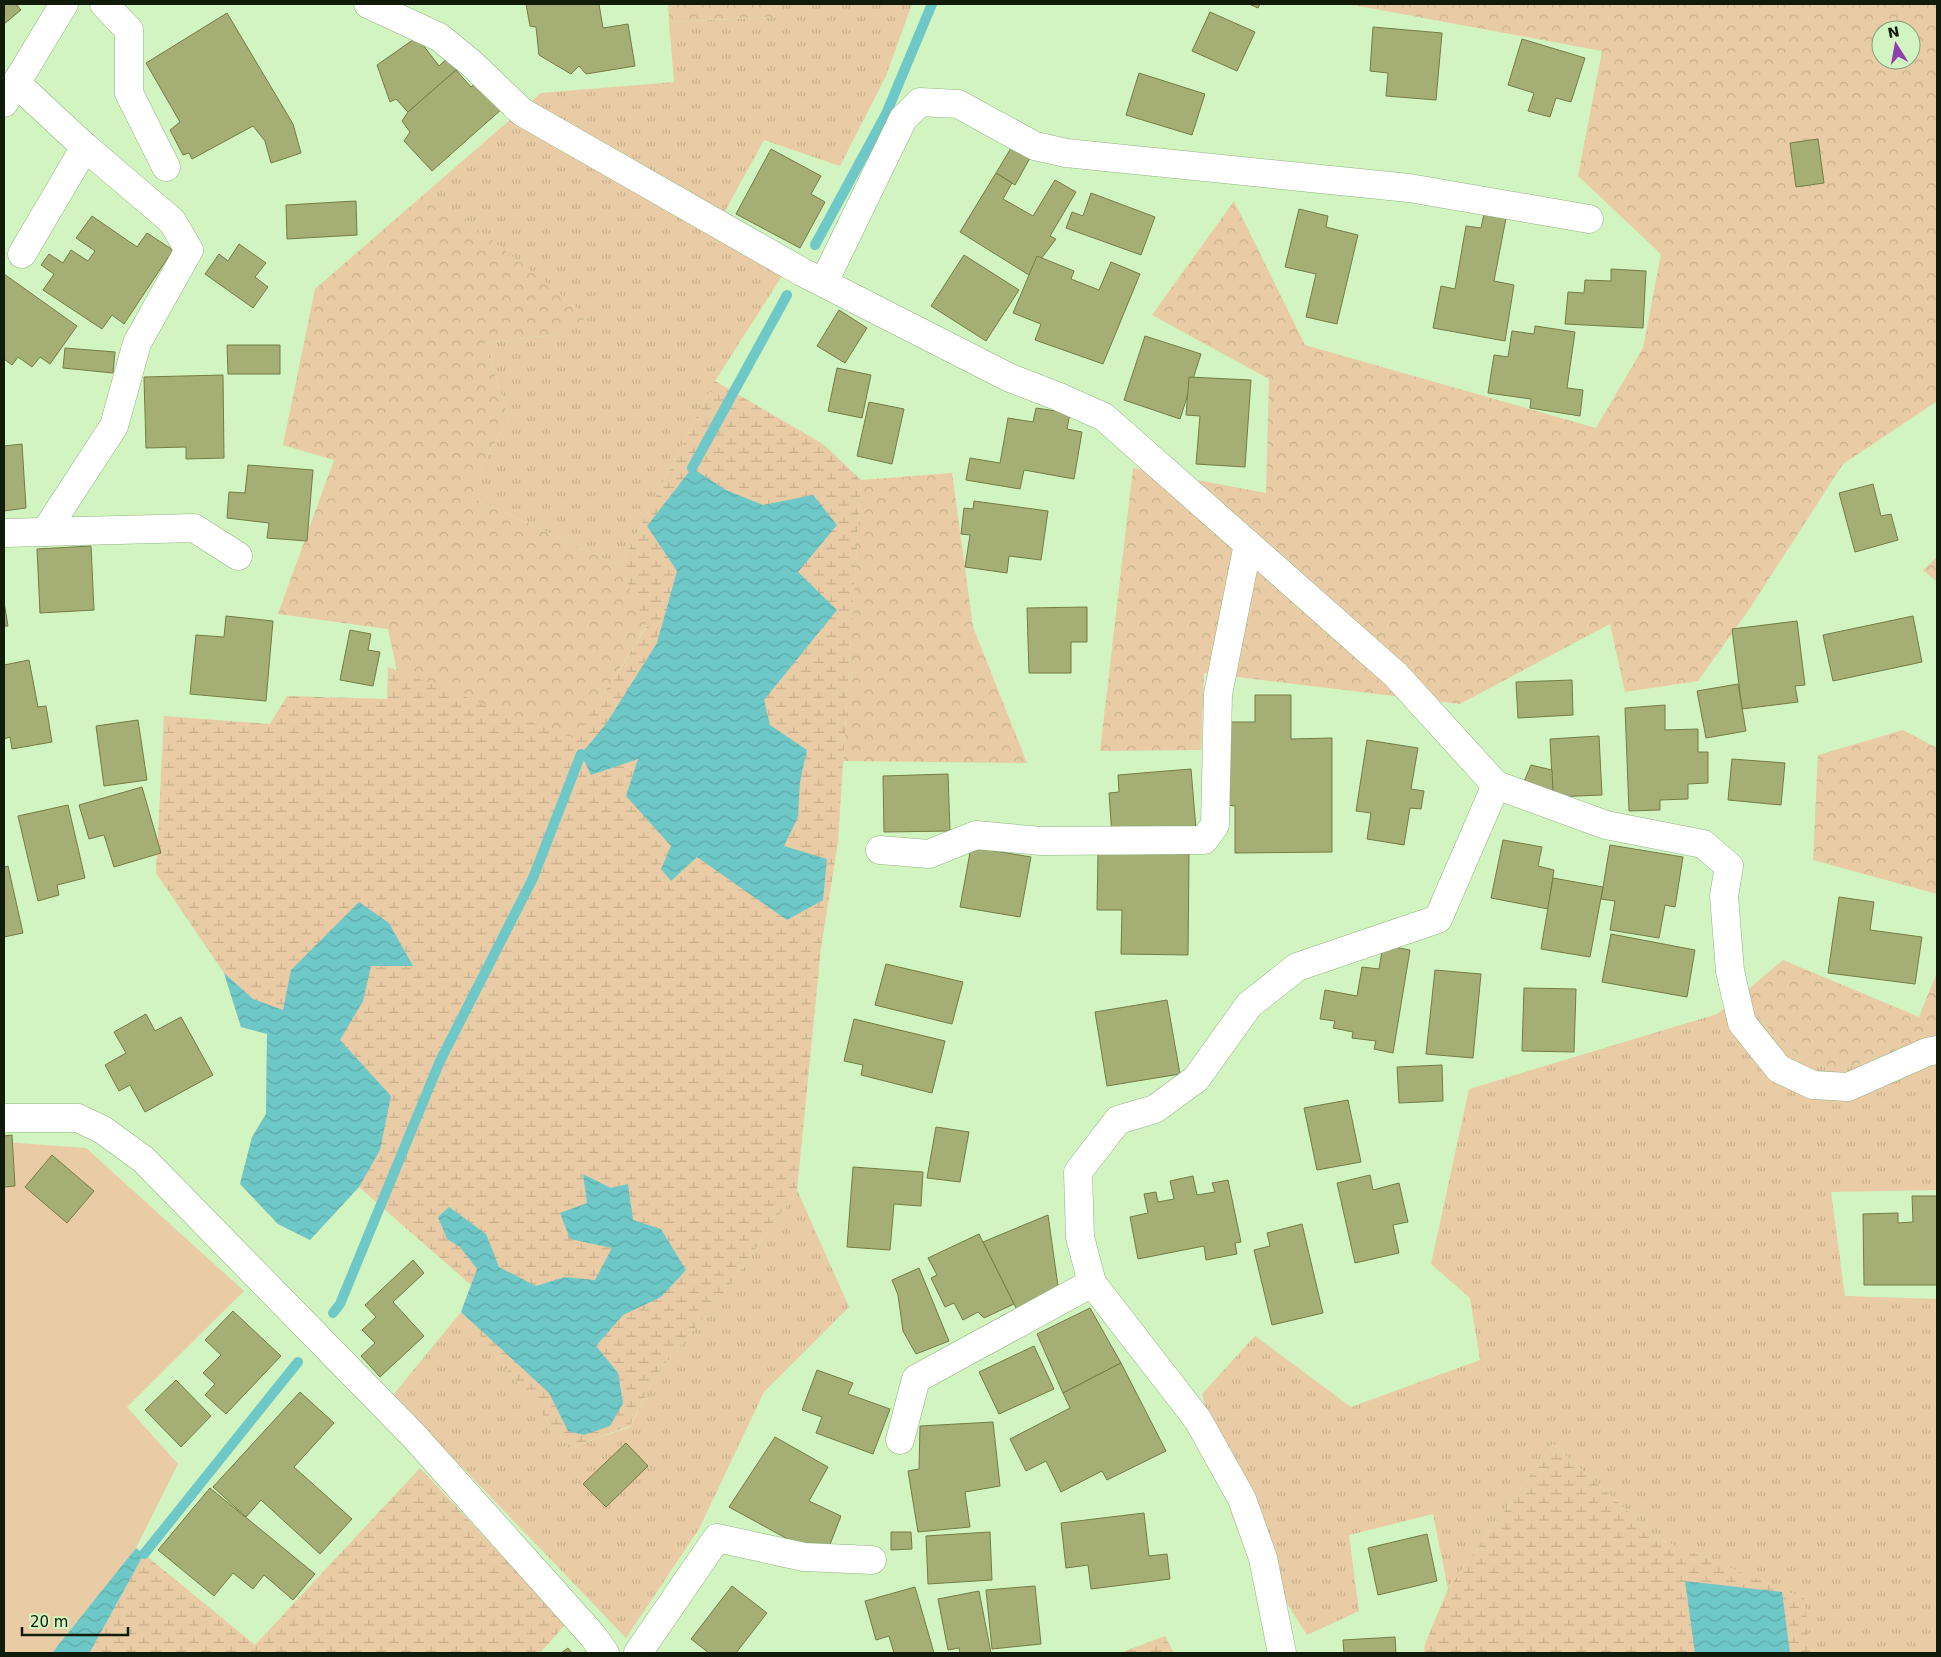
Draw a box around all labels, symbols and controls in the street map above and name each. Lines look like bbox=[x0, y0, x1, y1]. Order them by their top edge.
north arrow bbox=[1871, 20, 1921, 70]
text: N bbox=[1886, 23, 1901, 41]
scale bar bbox=[22, 1604, 129, 1636]
text: 20 m bbox=[30, 1613, 68, 1631]

